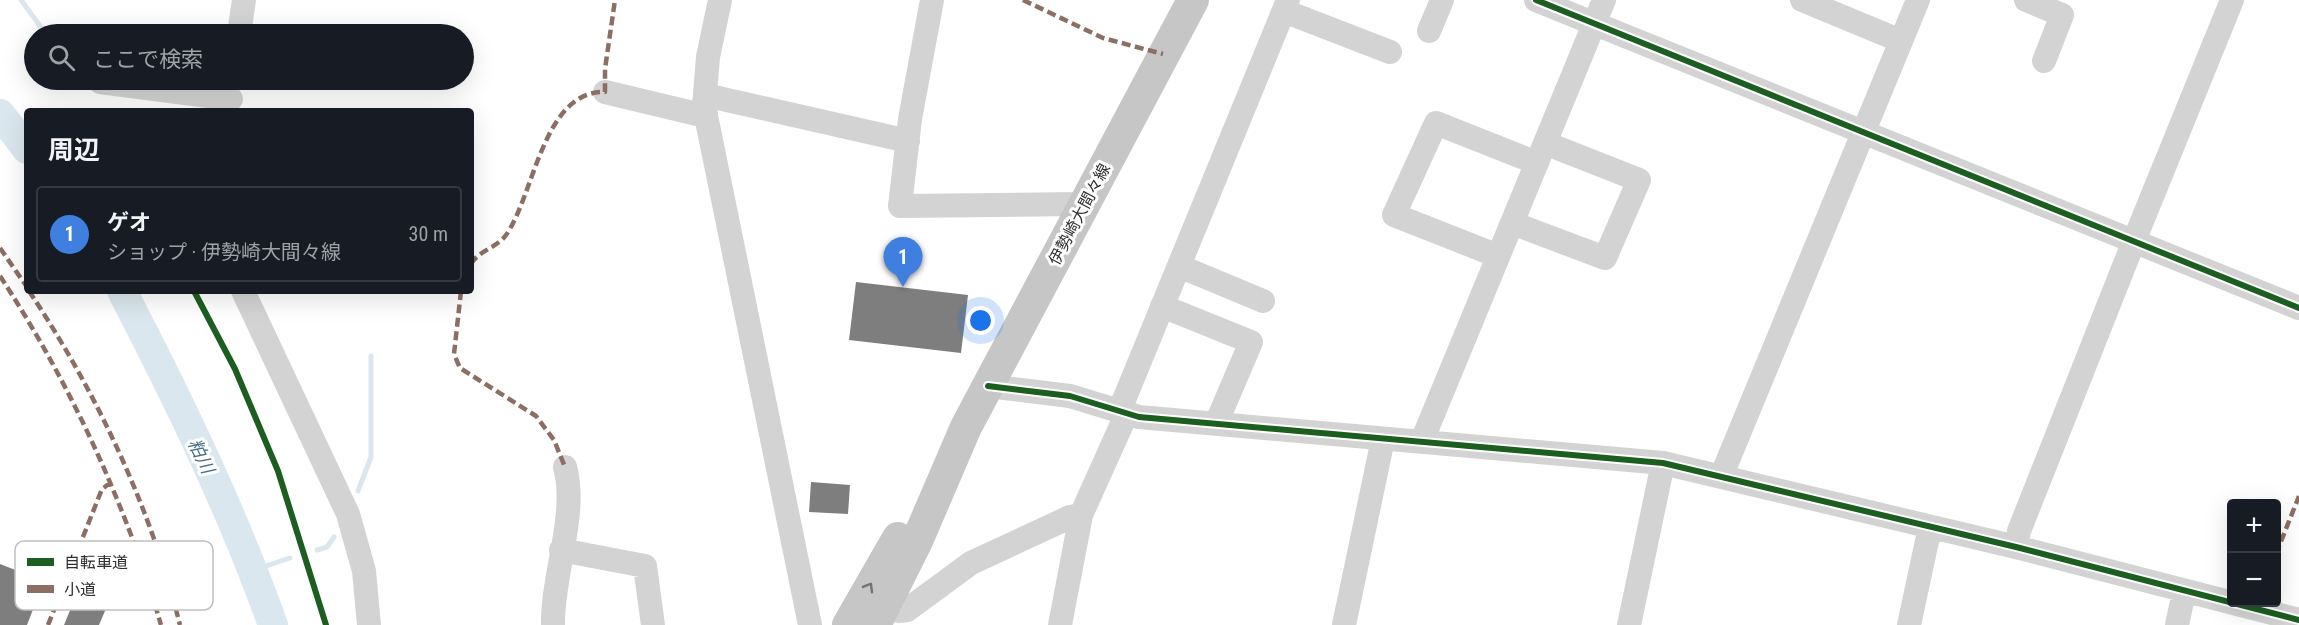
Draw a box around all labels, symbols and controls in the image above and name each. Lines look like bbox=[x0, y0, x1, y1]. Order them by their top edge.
search box bbox=[24, 24, 474, 90]
icon: search bbox=[45, 41, 78, 74]
text: ここで検索 bbox=[93, 47, 203, 72]
text: 周辺 bbox=[48, 135, 100, 165]
street label: 伊勢崎大間々線 bbox=[1045, 160, 1114, 268]
text: ゲオ bbox=[107, 210, 151, 235]
text: 1 bbox=[64, 222, 75, 246]
text: 30 m bbox=[409, 222, 448, 246]
pin: 1 bbox=[884, 238, 922, 287]
text: ショップ · 伊勢崎大間々線 bbox=[107, 240, 341, 264]
your location bbox=[966, 306, 995, 335]
water label: 粕川 bbox=[184, 435, 220, 478]
map controls bbox=[2227, 499, 2281, 607]
button: + bbox=[2227, 499, 2281, 553]
legend bbox=[15, 541, 213, 610]
text: 自転車道 bbox=[64, 553, 128, 572]
button: − bbox=[2227, 553, 2281, 607]
text: 小道 bbox=[64, 580, 96, 599]
one-way arrow bbox=[862, 583, 873, 593]

